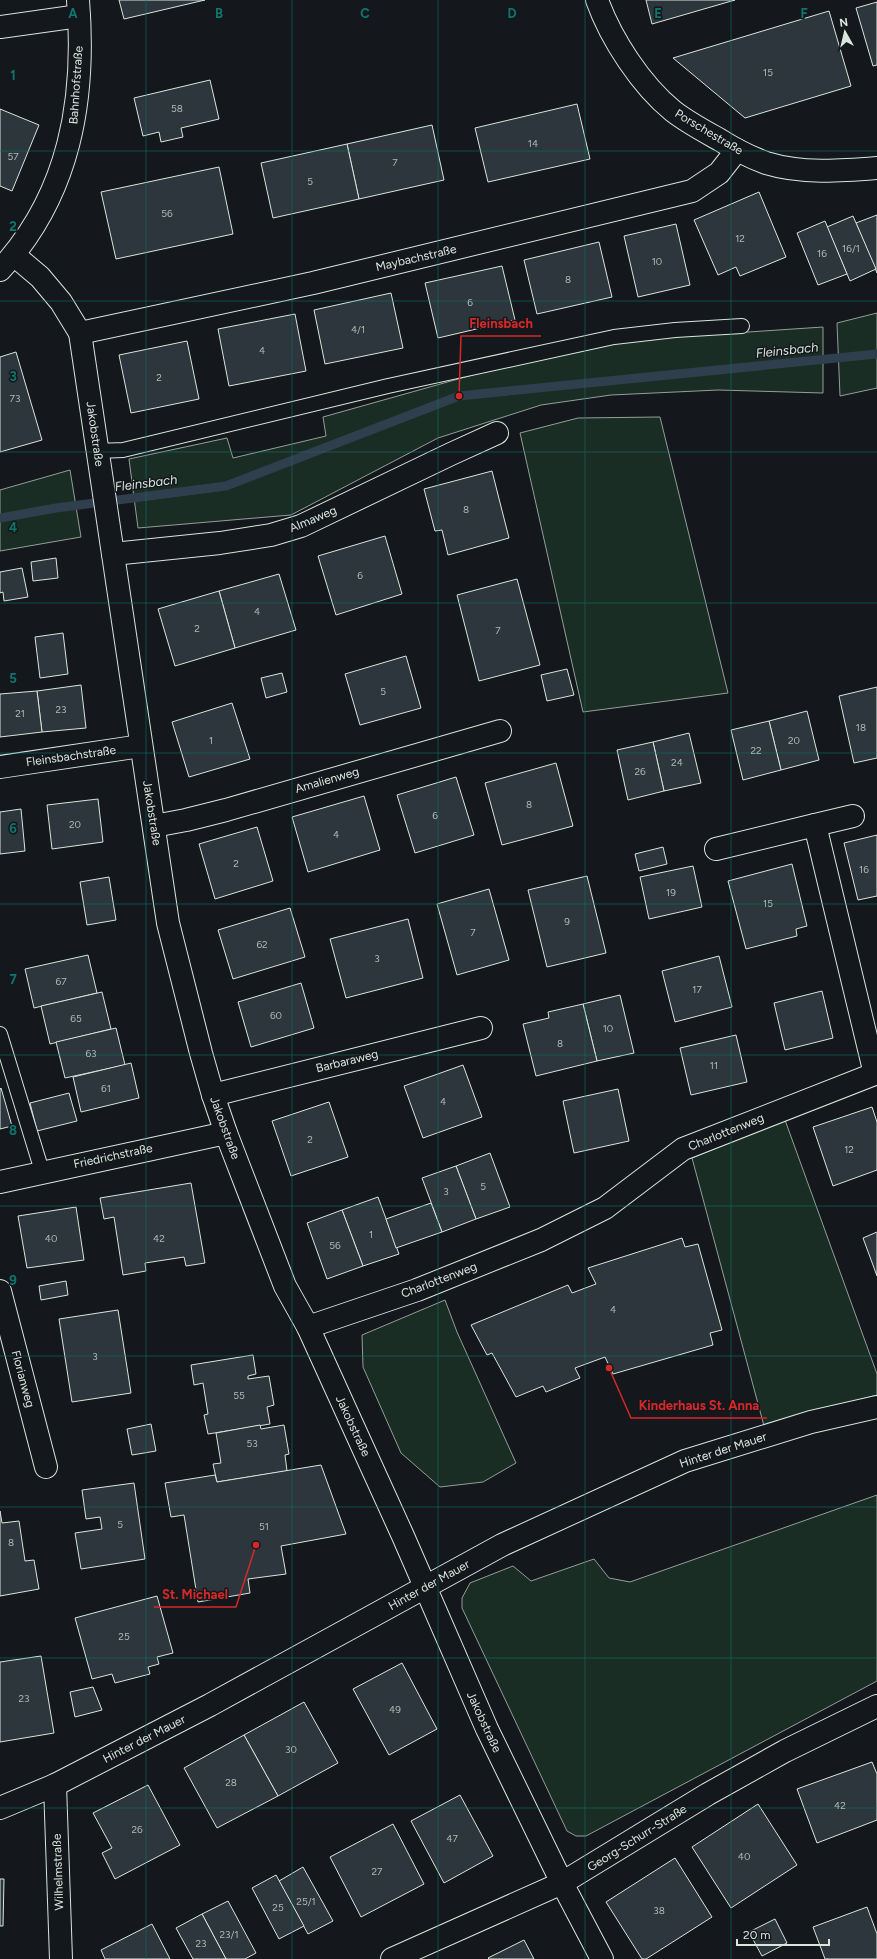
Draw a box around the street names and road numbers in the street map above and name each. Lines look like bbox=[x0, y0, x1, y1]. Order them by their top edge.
street label: Bahnhofstraße bbox=[66, 45, 86, 125]
street label: Porschestraße bbox=[672, 106, 746, 158]
street label: Maybachstraße bbox=[374, 242, 458, 274]
street label: Jakobstraße bbox=[84, 401, 107, 468]
street label: Almaweg bbox=[287, 503, 339, 535]
street label: Fleinsbachstraße bbox=[25, 743, 117, 769]
street label: Amalienweg bbox=[293, 764, 361, 796]
street label: Jakobstraße bbox=[140, 780, 164, 847]
street label: Barbaraweg bbox=[314, 1047, 380, 1075]
street label: Jakobstraße bbox=[207, 1095, 243, 1162]
street label: Charlottenweg bbox=[686, 1110, 766, 1154]
street label: Friedrichstraße bbox=[72, 1141, 154, 1171]
street label: Charlottenweg bbox=[399, 1259, 479, 1301]
street label: Florianweg bbox=[9, 1349, 37, 1409]
street label: Jakobstraße bbox=[333, 1393, 373, 1459]
street label: Hinter der Mauer bbox=[678, 1429, 768, 1471]
street label: Hinter der Mauer bbox=[386, 1557, 472, 1613]
street label: Jakobstraße bbox=[464, 1689, 504, 1755]
street label: Hinter der Mauer bbox=[100, 1712, 188, 1766]
street label: Georg-Schurr-Straße bbox=[585, 1801, 690, 1874]
street label: Wilhelmstraße bbox=[50, 1833, 66, 1911]

